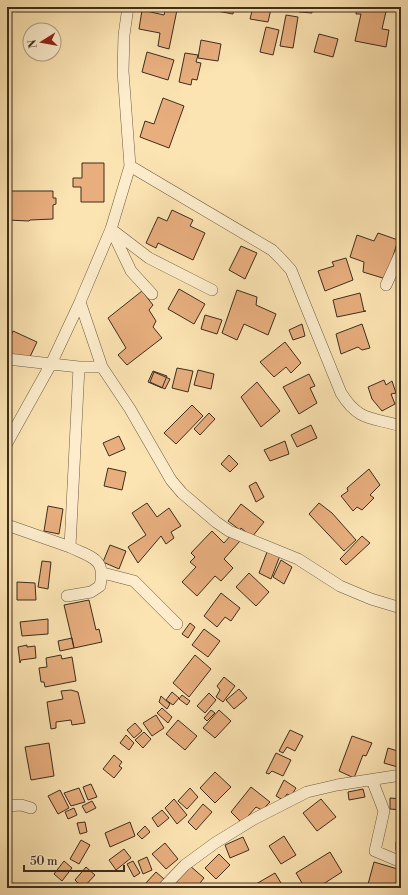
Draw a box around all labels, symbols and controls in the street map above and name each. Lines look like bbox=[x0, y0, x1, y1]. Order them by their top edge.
north arrow bbox=[22, 22, 62, 62]
text: N bbox=[25, 38, 41, 49]
scale bar bbox=[24, 847, 124, 873]
text: 50 m bbox=[30, 854, 58, 869]

